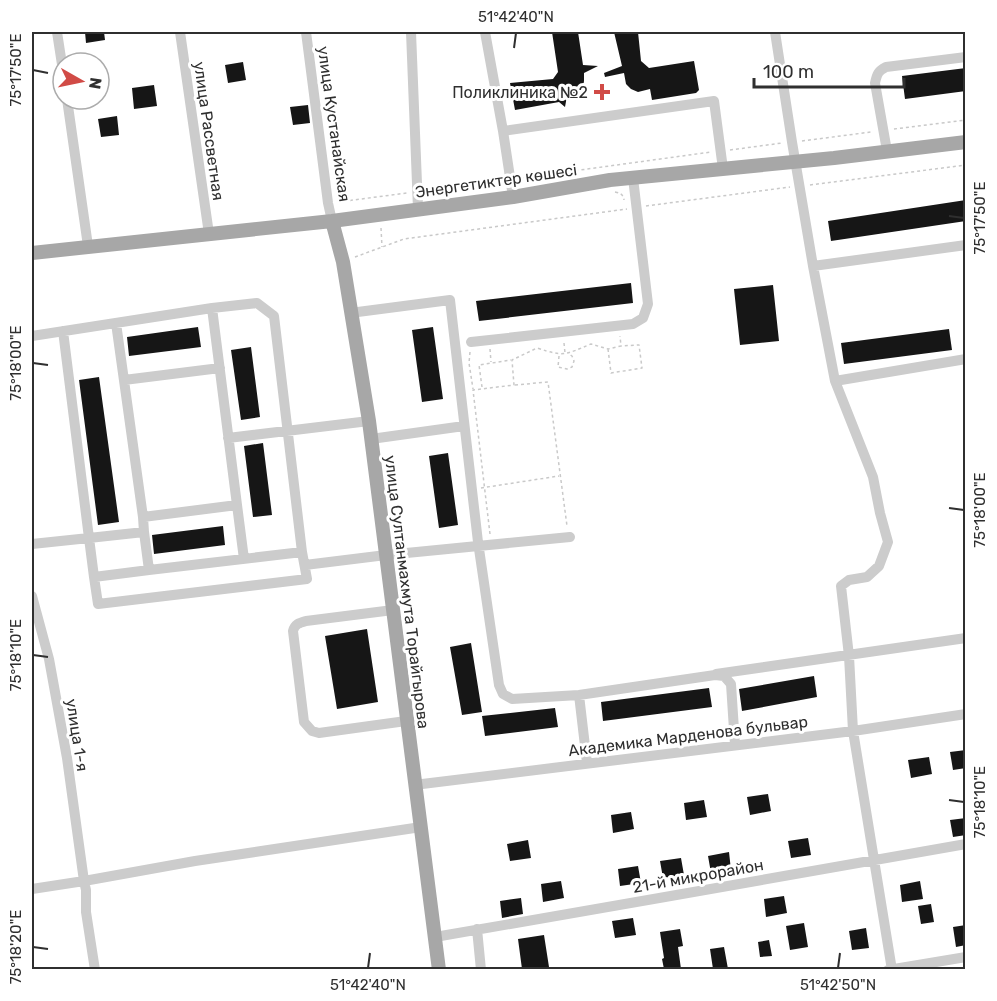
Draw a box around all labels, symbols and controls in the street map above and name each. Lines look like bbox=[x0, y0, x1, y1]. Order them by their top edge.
text: 51°42'40"N bbox=[478, 8, 554, 26]
text: 75°17'50"E bbox=[7, 34, 25, 106]
street label: улица Кустанайская bbox=[314, 45, 354, 203]
north arrow bbox=[51, 51, 111, 111]
scale bar bbox=[754, 51, 904, 89]
street label: улица Рассветная bbox=[190, 60, 228, 202]
text: 100 m bbox=[763, 61, 814, 83]
text: N bbox=[85, 76, 106, 90]
place label: Поликлиника №2 bbox=[452, 83, 588, 102]
marker: Поликлиника №2 bbox=[593, 83, 611, 101]
street label: Энергетиктер көшесі bbox=[414, 160, 578, 202]
text: 75°17'50"E bbox=[971, 182, 989, 254]
text: 75°18'00"E bbox=[7, 325, 25, 401]
street label: улица Султанмахмута Торайгырова bbox=[381, 454, 433, 730]
text: 75°18'00"E bbox=[971, 472, 989, 548]
text: 75°18'10"E bbox=[7, 619, 25, 691]
street label: улица 1-я bbox=[62, 697, 92, 773]
street label: Академика Марденова бульвар bbox=[567, 712, 809, 760]
text: 75°18'10"E bbox=[971, 766, 989, 838]
street label: 21-й микрорайон bbox=[631, 855, 765, 897]
text: 75°18'20"E bbox=[7, 910, 25, 984]
text: 51°42'40"N bbox=[330, 976, 406, 994]
text: 51°42'50"N bbox=[800, 976, 876, 994]

